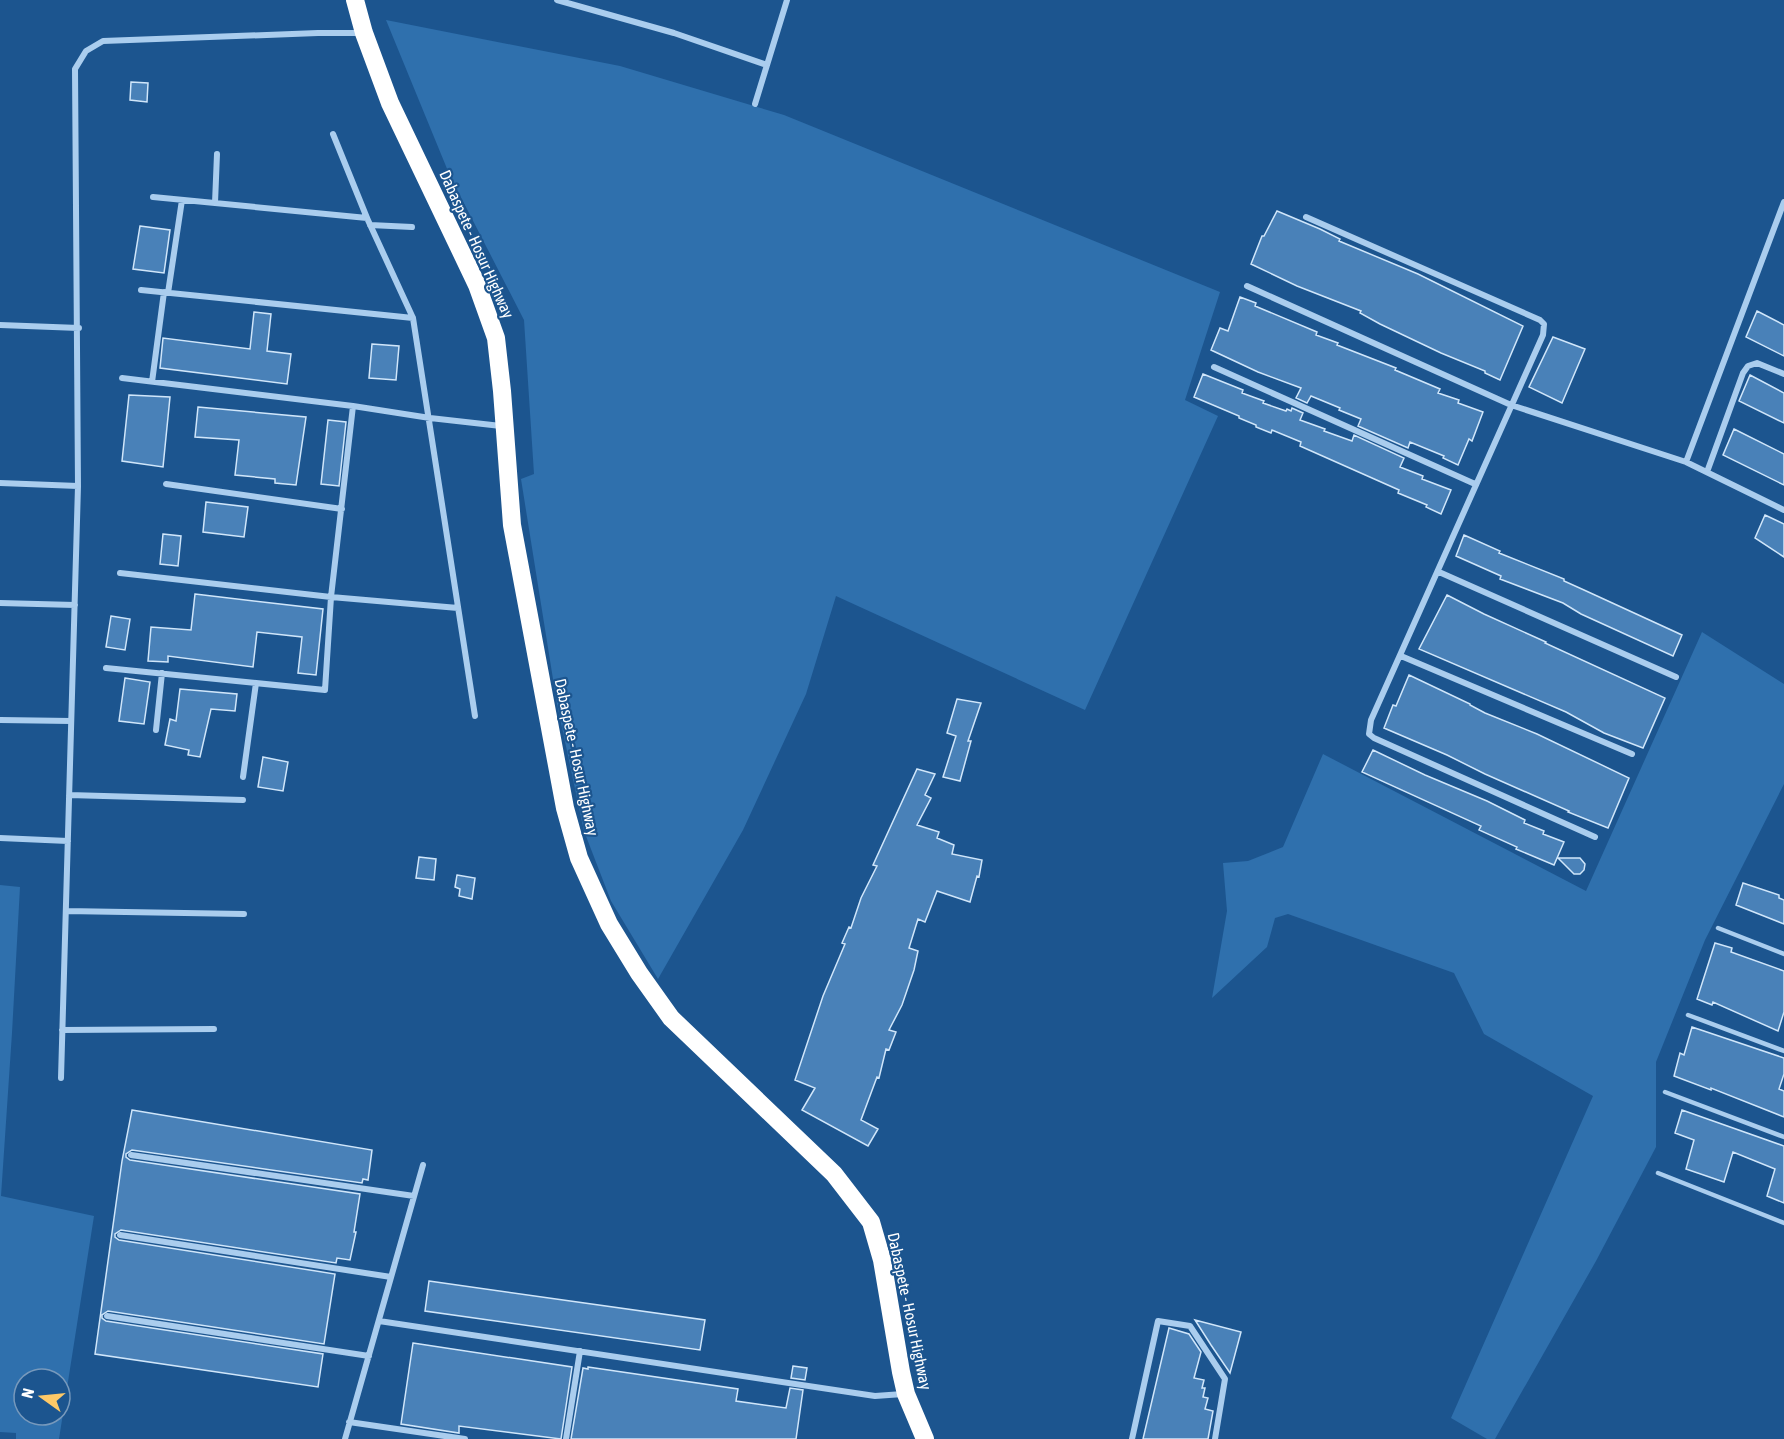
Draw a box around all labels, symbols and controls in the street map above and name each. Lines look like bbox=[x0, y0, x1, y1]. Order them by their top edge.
street label: Dabaspete - Hosur Highway bbox=[435, 167, 518, 322]
street label: Dabaspete - Hosur Highway bbox=[551, 677, 603, 838]
street label: Dabaspete - Hosur Highway bbox=[884, 1231, 936, 1392]
north arrow bbox=[12, 1367, 72, 1427]
text: N bbox=[18, 1386, 37, 1400]

